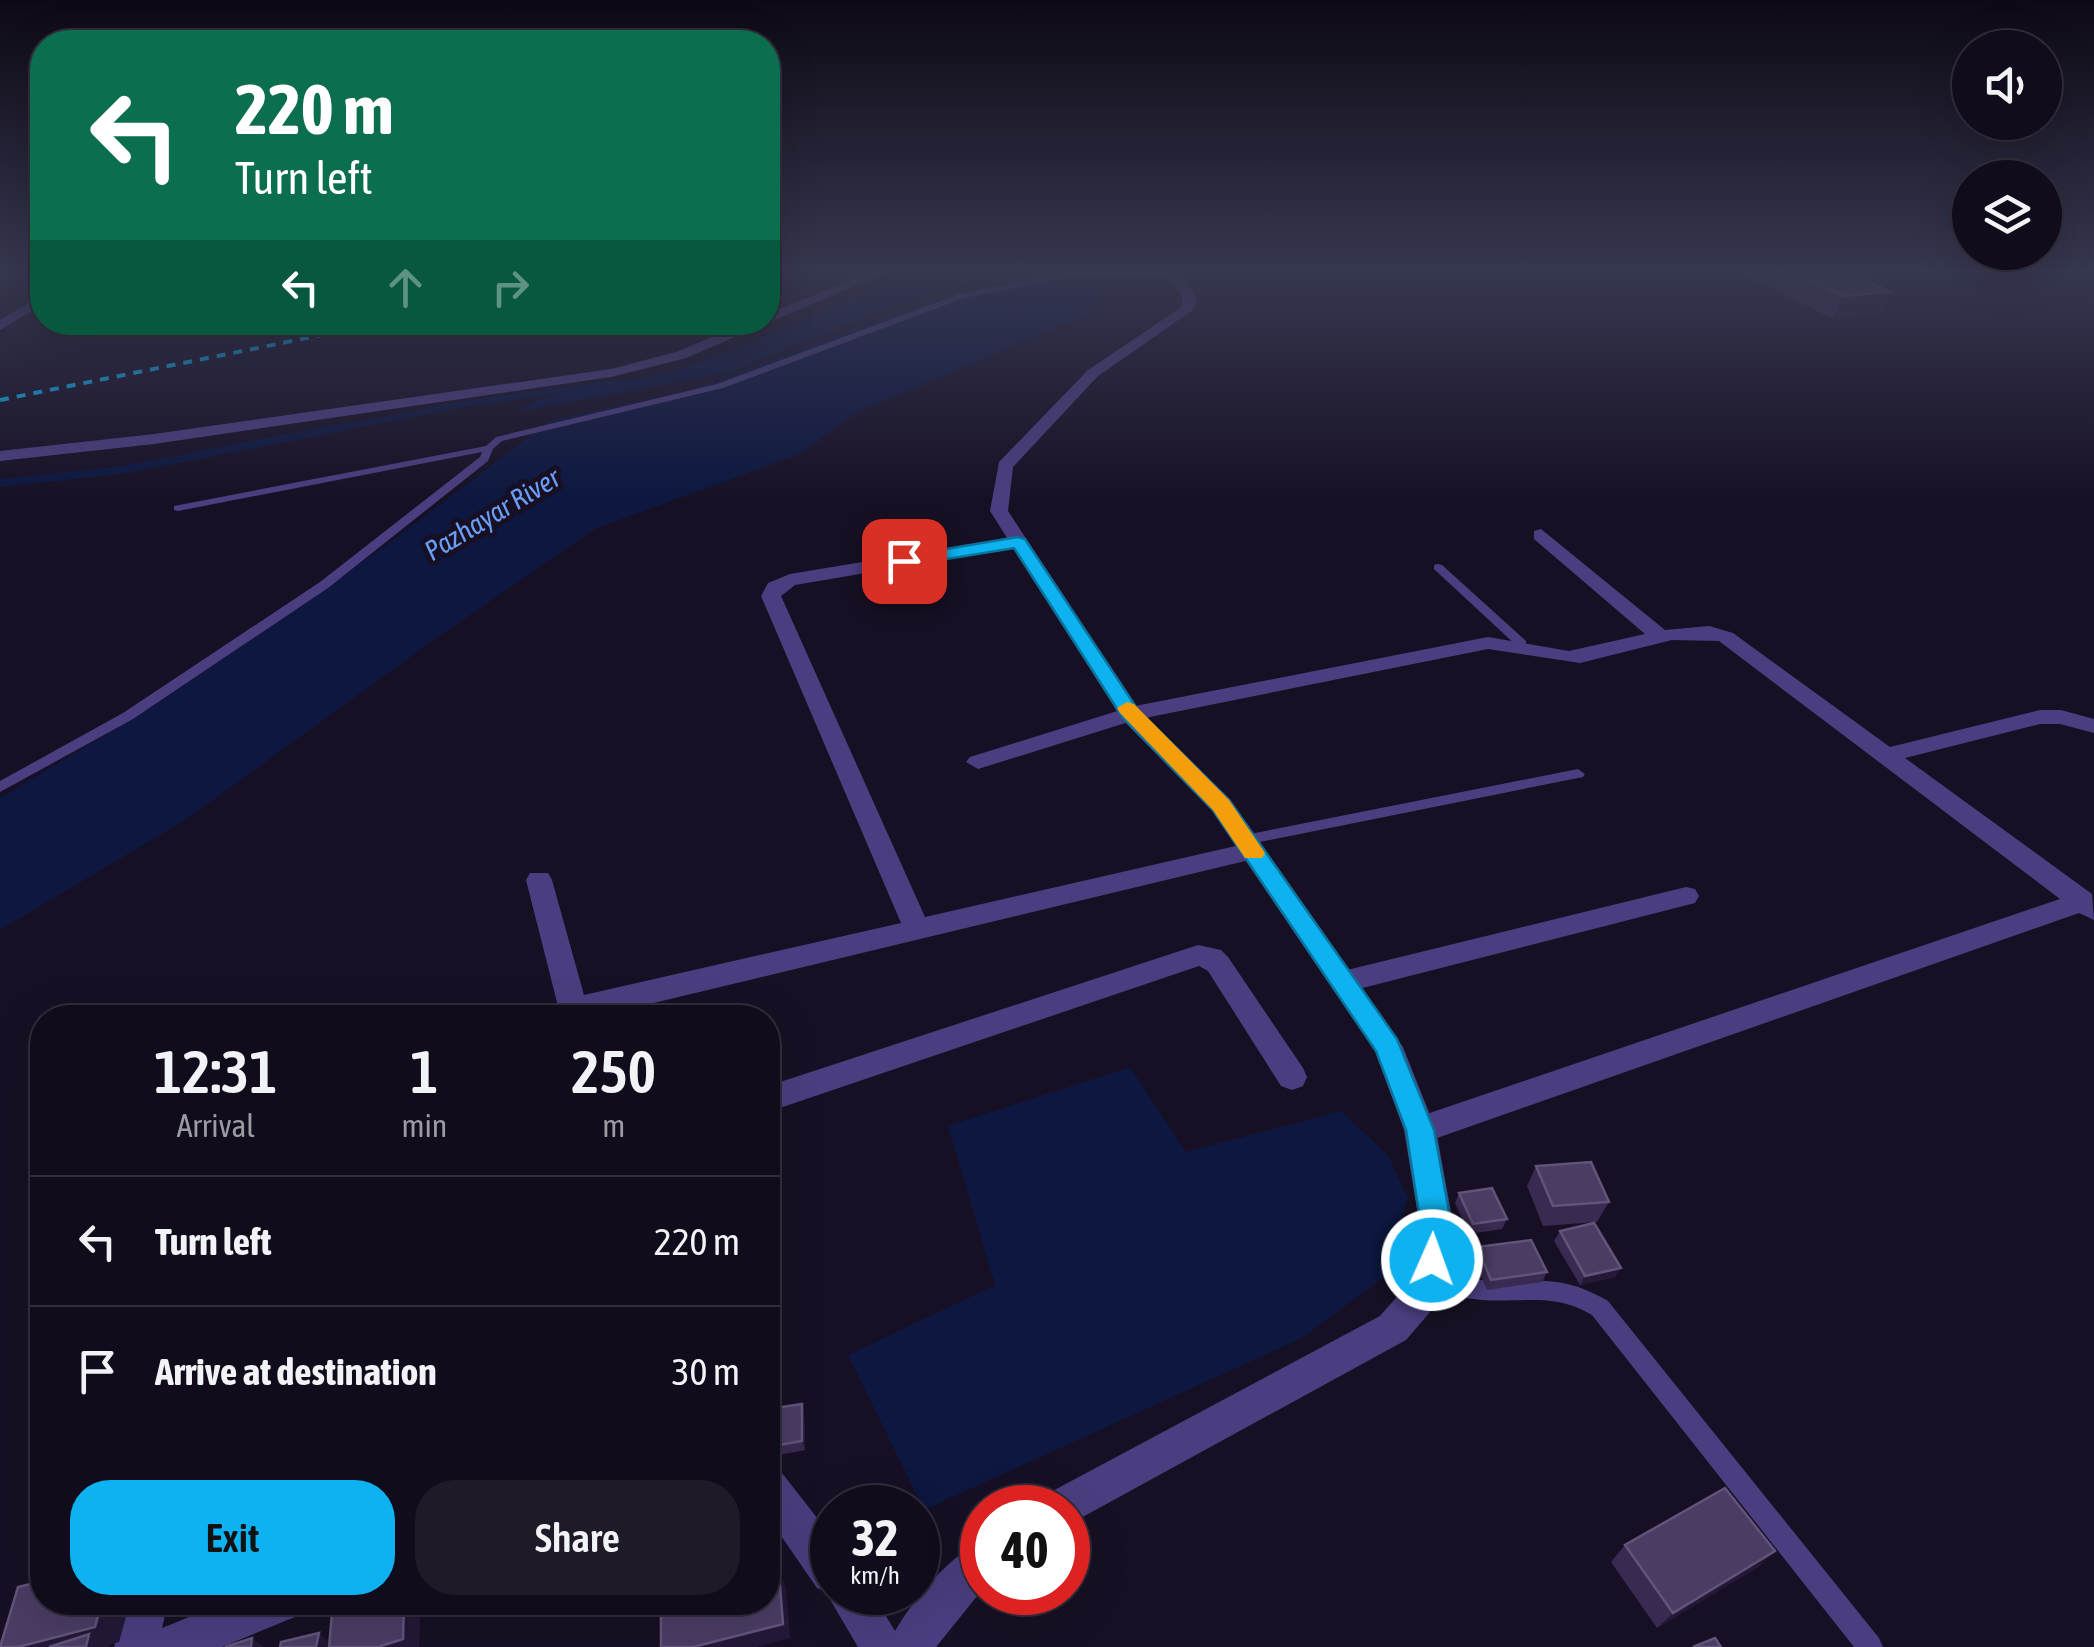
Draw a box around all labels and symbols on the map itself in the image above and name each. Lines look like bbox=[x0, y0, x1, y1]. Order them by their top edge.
water label: Pazhayar River bbox=[419, 460, 567, 567]
pin bbox=[862, 519, 947, 604]
position arrow bbox=[1380, 1208, 1484, 1312]
speed limit sign: 40 bbox=[960, 1485, 1090, 1615]

